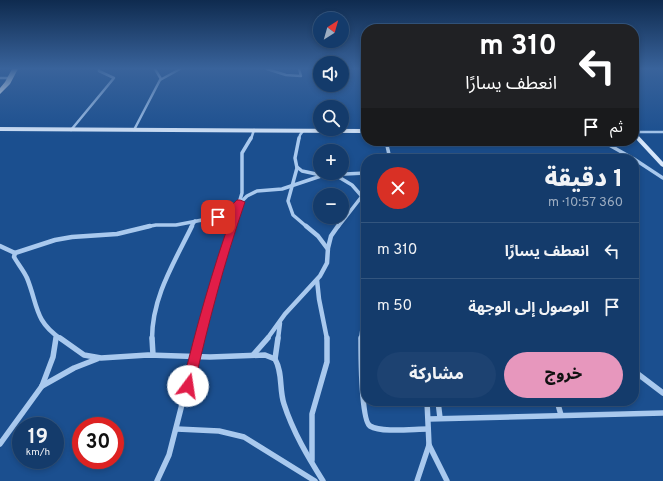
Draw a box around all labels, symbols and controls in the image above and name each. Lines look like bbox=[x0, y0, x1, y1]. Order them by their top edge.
north arrow bbox=[313, 12, 349, 48]
map controls bbox=[313, 12, 349, 224]
text: 310 m bbox=[479, 29, 557, 65]
icon: left bbox=[571, 40, 623, 92]
button: sound bbox=[313, 56, 349, 92]
text: انعطف يسارًا bbox=[465, 73, 557, 96]
button: search bbox=[313, 100, 349, 136]
icon: arrive bbox=[580, 116, 602, 138]
text: ثم bbox=[610, 119, 623, 138]
button: + bbox=[313, 144, 349, 180]
text: 1 دقيقة bbox=[544, 165, 623, 195]
button: close bbox=[377, 167, 419, 209]
button: − bbox=[313, 188, 349, 224]
text: 360 m · 10:57 bbox=[548, 195, 623, 211]
pin bbox=[201, 200, 235, 234]
icon: arrive bbox=[207, 206, 229, 228]
icon: left bbox=[601, 240, 623, 262]
text: 310 m bbox=[377, 241, 417, 260]
text: انعطف يسارًا bbox=[505, 243, 589, 262]
icon: arrive bbox=[601, 296, 623, 318]
text: 50 m bbox=[377, 297, 412, 316]
text: الوصول إلى الوجهة bbox=[468, 299, 589, 318]
button: مشاركة bbox=[377, 352, 496, 398]
button: خروج bbox=[504, 352, 623, 398]
position arrow bbox=[167, 365, 209, 407]
speed limit sign: 30 bbox=[72, 417, 124, 469]
text: 19 bbox=[28, 425, 48, 451]
text: km/h bbox=[26, 446, 50, 459]

